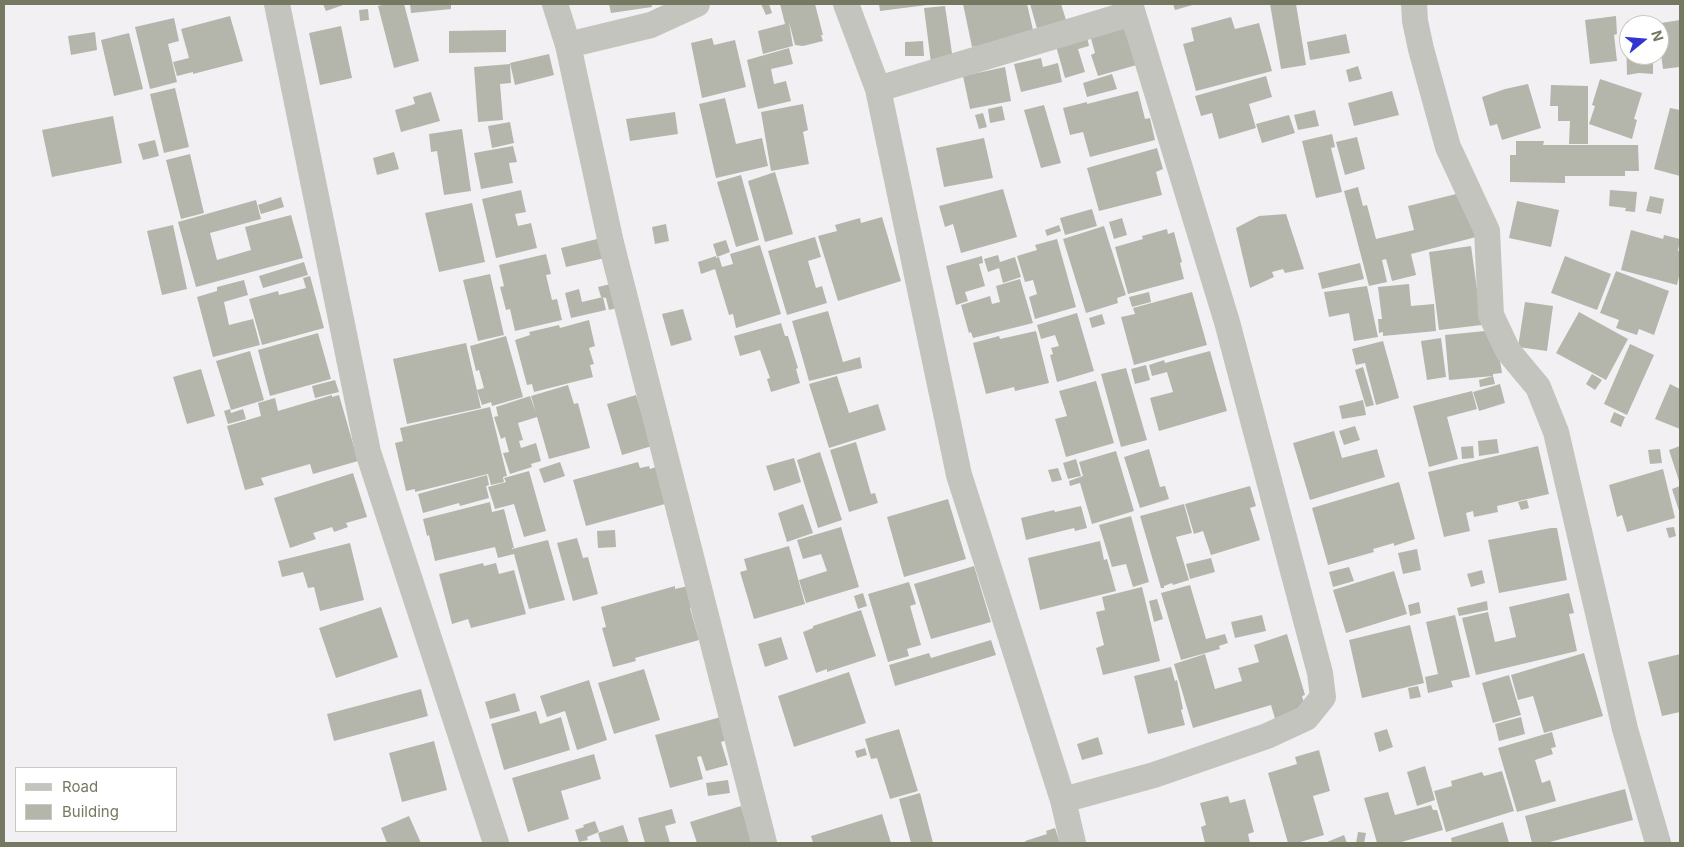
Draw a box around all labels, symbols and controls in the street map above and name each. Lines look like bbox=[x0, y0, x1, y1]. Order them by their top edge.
north arrow bbox=[1619, 15, 1669, 65]
text: N bbox=[1648, 28, 1668, 43]
legend bbox=[15, 767, 178, 832]
text: Road bbox=[62, 777, 98, 796]
text: Building bbox=[62, 802, 119, 821]

